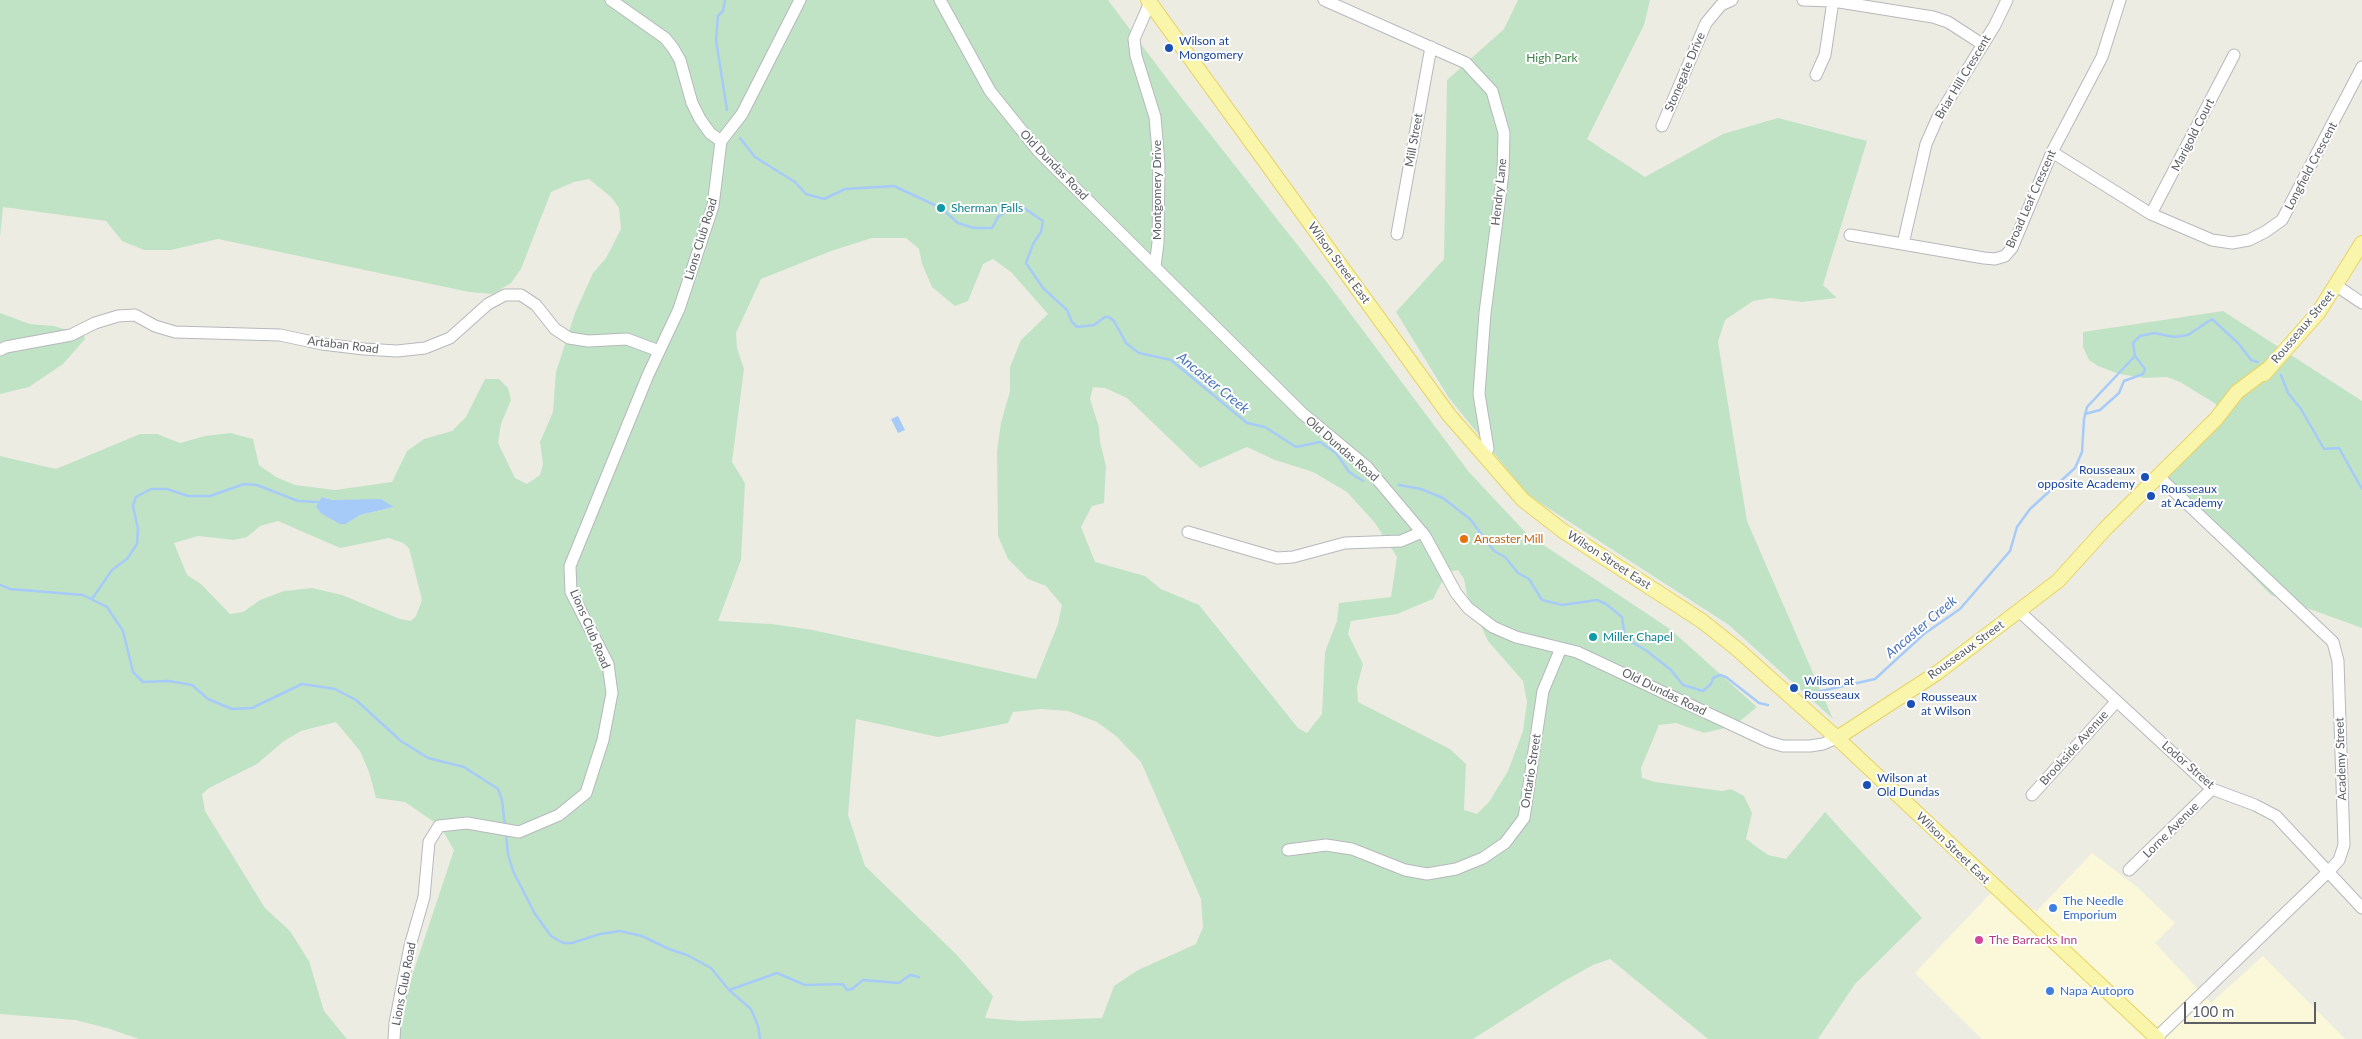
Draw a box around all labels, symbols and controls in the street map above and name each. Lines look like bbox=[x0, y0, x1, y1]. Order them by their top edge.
street label: Stonegate Drive bbox=[1662, 30, 1708, 114]
street label: Briar Hill Crescent bbox=[1932, 32, 1994, 122]
place label: Wilson at Mongomery bbox=[1179, 34, 1243, 62]
marker: Wilson at Mongomery bbox=[1163, 42, 1175, 54]
park label: High Park bbox=[1526, 51, 1578, 65]
street label: Marigold Court bbox=[2168, 96, 2218, 174]
street label: Mill Street bbox=[1402, 112, 1426, 168]
street label: Longfield Crescent bbox=[2282, 119, 2340, 213]
street label: Old Dundas Road bbox=[1017, 127, 1091, 203]
street label: Montgomery Drive bbox=[1150, 140, 1164, 240]
street label: Broad Leaf Crescent bbox=[2003, 148, 2059, 250]
street label: Hendry Lane bbox=[1488, 158, 1510, 226]
street label: Lions Club Road bbox=[682, 196, 720, 282]
place label: Sherman Falls bbox=[951, 201, 1023, 215]
marker: Sherman Falls bbox=[935, 202, 947, 214]
street label: Wilson Street East bbox=[1305, 220, 1373, 306]
street label: Rousseaux Street bbox=[2268, 288, 2338, 366]
street label: Artaban Road bbox=[306, 333, 380, 357]
water label: Ancaster Creek bbox=[1174, 349, 1252, 417]
street label: Old Dundas Road bbox=[1303, 413, 1381, 485]
place label: Rousseaux opposite Academy bbox=[2038, 463, 2135, 491]
marker: Rousseaux opposite Academy bbox=[2139, 471, 2151, 483]
place label: Rousseaux at Academy bbox=[2161, 482, 2223, 510]
marker: Rousseaux at Academy bbox=[2145, 490, 2157, 502]
street label: Wilson Street East bbox=[1564, 528, 1654, 592]
place label: Ancaster Mill bbox=[1474, 532, 1543, 546]
marker: Ancaster Mill bbox=[1458, 533, 1470, 545]
street label: Lions Club Road bbox=[567, 587, 613, 671]
water label: Ancaster Creek bbox=[1882, 592, 1960, 662]
street label: Rousseaux Street bbox=[1925, 618, 2007, 682]
place label: Miller Chapel bbox=[1603, 630, 1673, 644]
marker: Miller Chapel bbox=[1587, 631, 1599, 643]
street label: Old Dundas Road bbox=[1619, 665, 1709, 719]
place label: Wilson at Rousseaux bbox=[1804, 674, 1860, 702]
marker: Wilson at Rousseaux bbox=[1788, 682, 1800, 694]
place label: Rousseaux at Wilson bbox=[1921, 690, 1977, 718]
marker: Rousseaux at Wilson bbox=[1905, 698, 1917, 710]
street label: Brookside Avenue bbox=[2037, 708, 2111, 788]
street label: Academy Street bbox=[2332, 717, 2350, 801]
street label: Ontario Street bbox=[1518, 733, 1544, 809]
street label: Lodor Street bbox=[2159, 738, 2217, 792]
place label: Wilson at Old Dundas bbox=[1877, 771, 1939, 799]
marker: Wilson at Old Dundas bbox=[1861, 779, 1873, 791]
street label: Lorne Avenue bbox=[2140, 799, 2202, 861]
street label: Wilson Street East bbox=[1913, 809, 1993, 887]
place label: The Needle Emporium bbox=[2063, 894, 2124, 922]
marker: The Needle Emporium bbox=[2047, 902, 2059, 914]
place label: The Barracks Inn bbox=[1989, 933, 2077, 947]
marker: The Barracks Inn bbox=[1973, 934, 1985, 946]
street label: Lions Club Road bbox=[389, 941, 419, 1027]
place label: Napa Autopro bbox=[2060, 984, 2134, 998]
marker: Napa Autopro bbox=[2044, 985, 2056, 997]
scale bar bbox=[2187, 992, 2320, 1024]
text: 100 m bbox=[2192, 1002, 2234, 1020]

